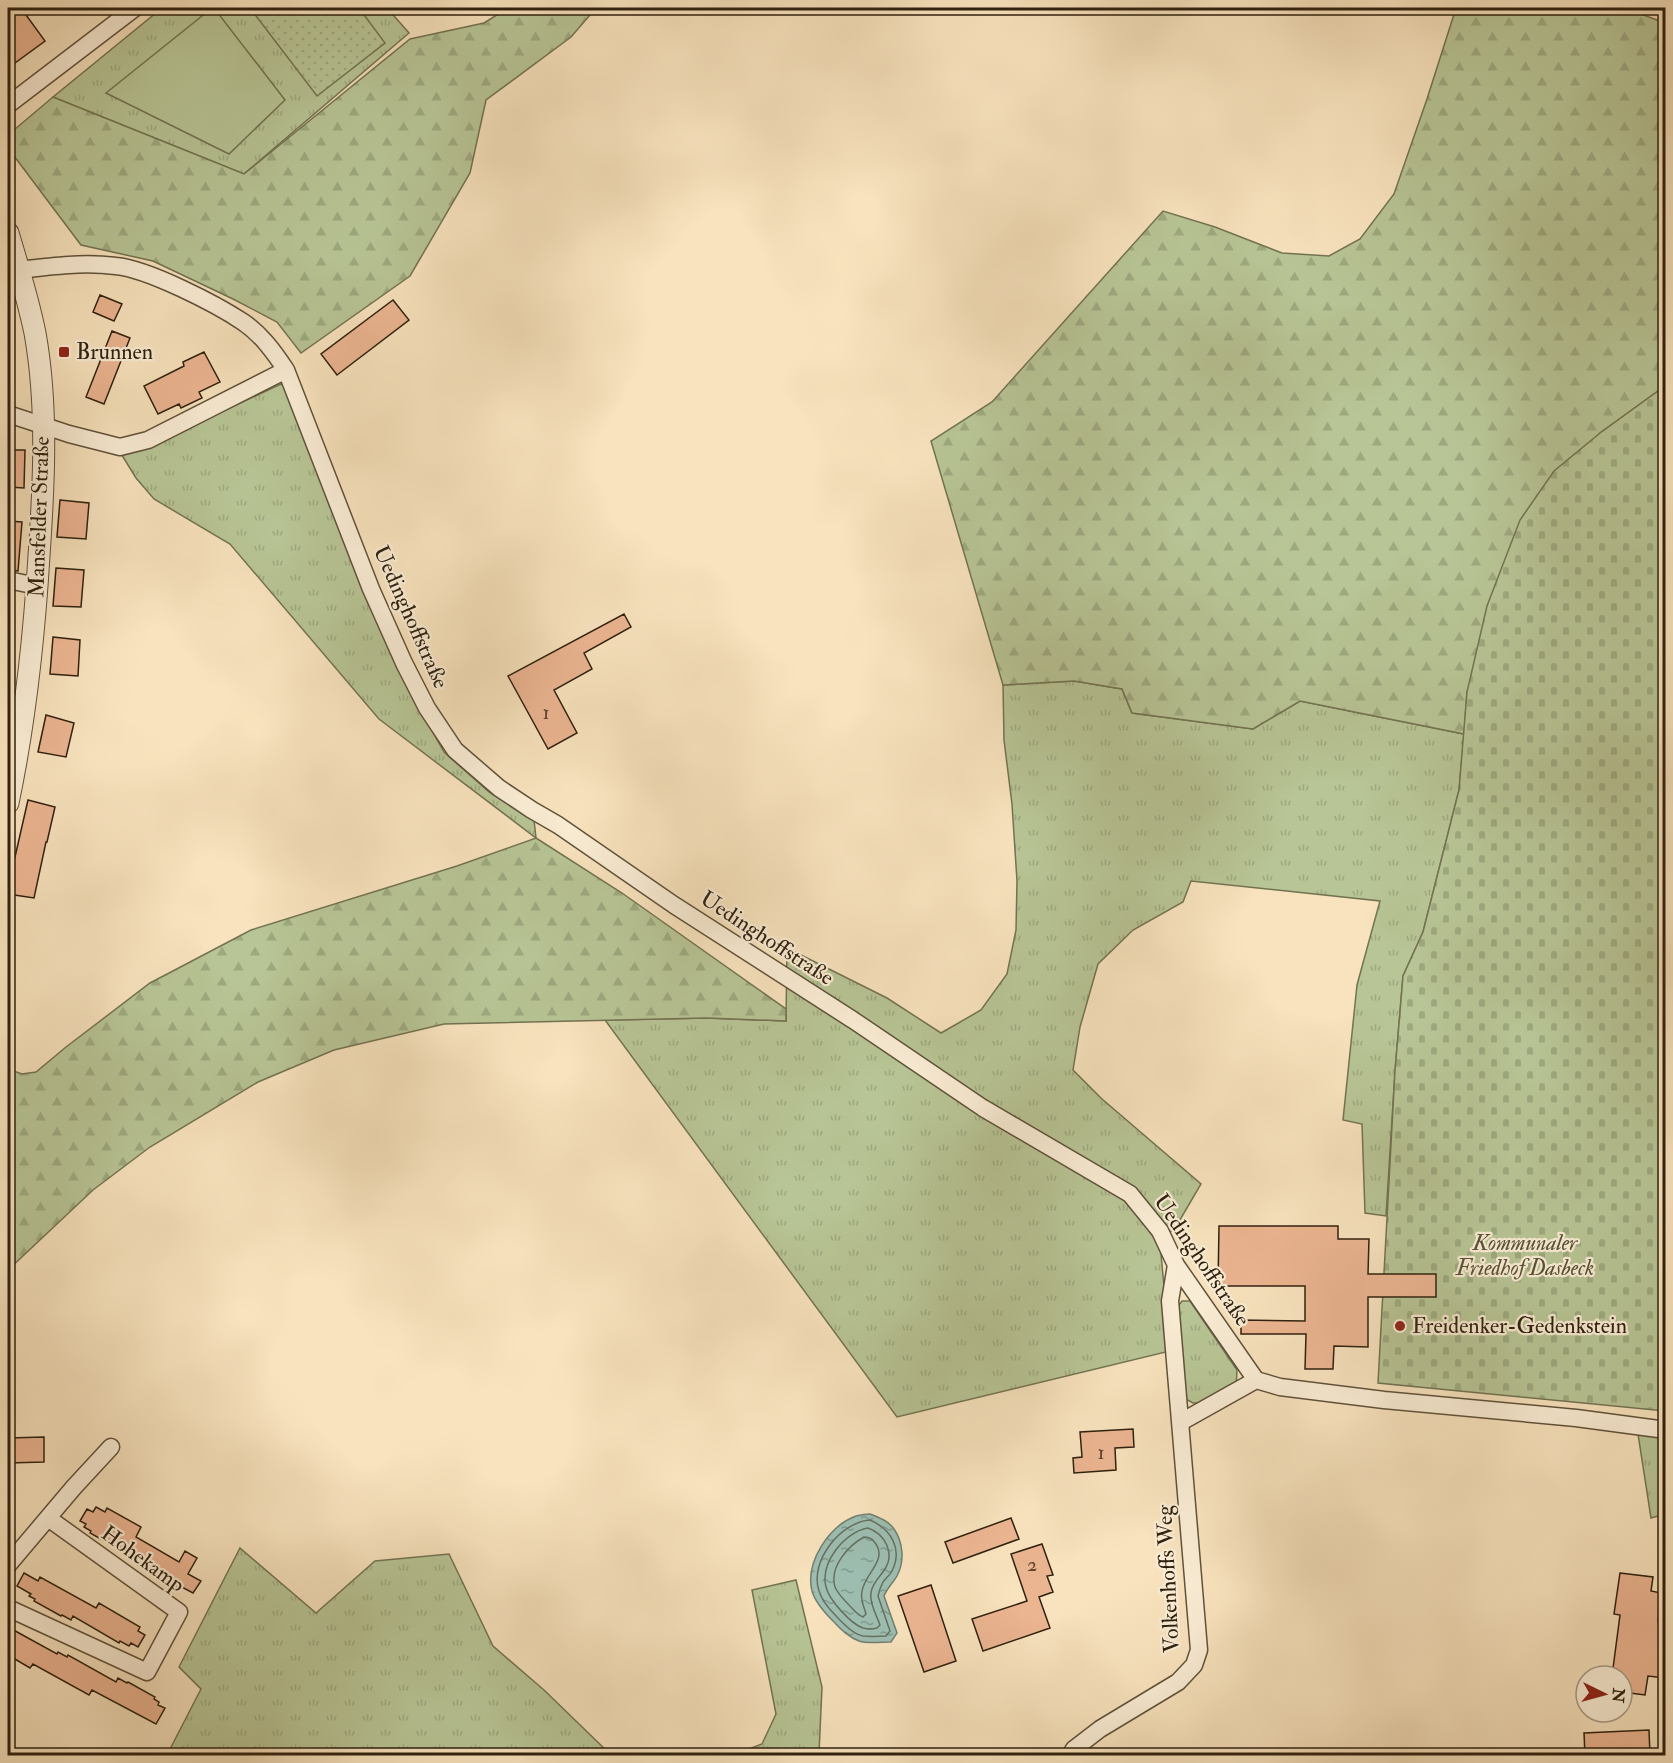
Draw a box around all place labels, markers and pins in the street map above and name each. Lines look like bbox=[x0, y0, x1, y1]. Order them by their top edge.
place label: Brunnen bbox=[76, 338, 153, 366]
marker: Brunnen bbox=[57, 345, 71, 359]
place label: Freidenker-Gedenkstein bbox=[1412, 1312, 1627, 1340]
marker: Freidenker-Gedenkstein bbox=[1393, 1319, 1407, 1333]

